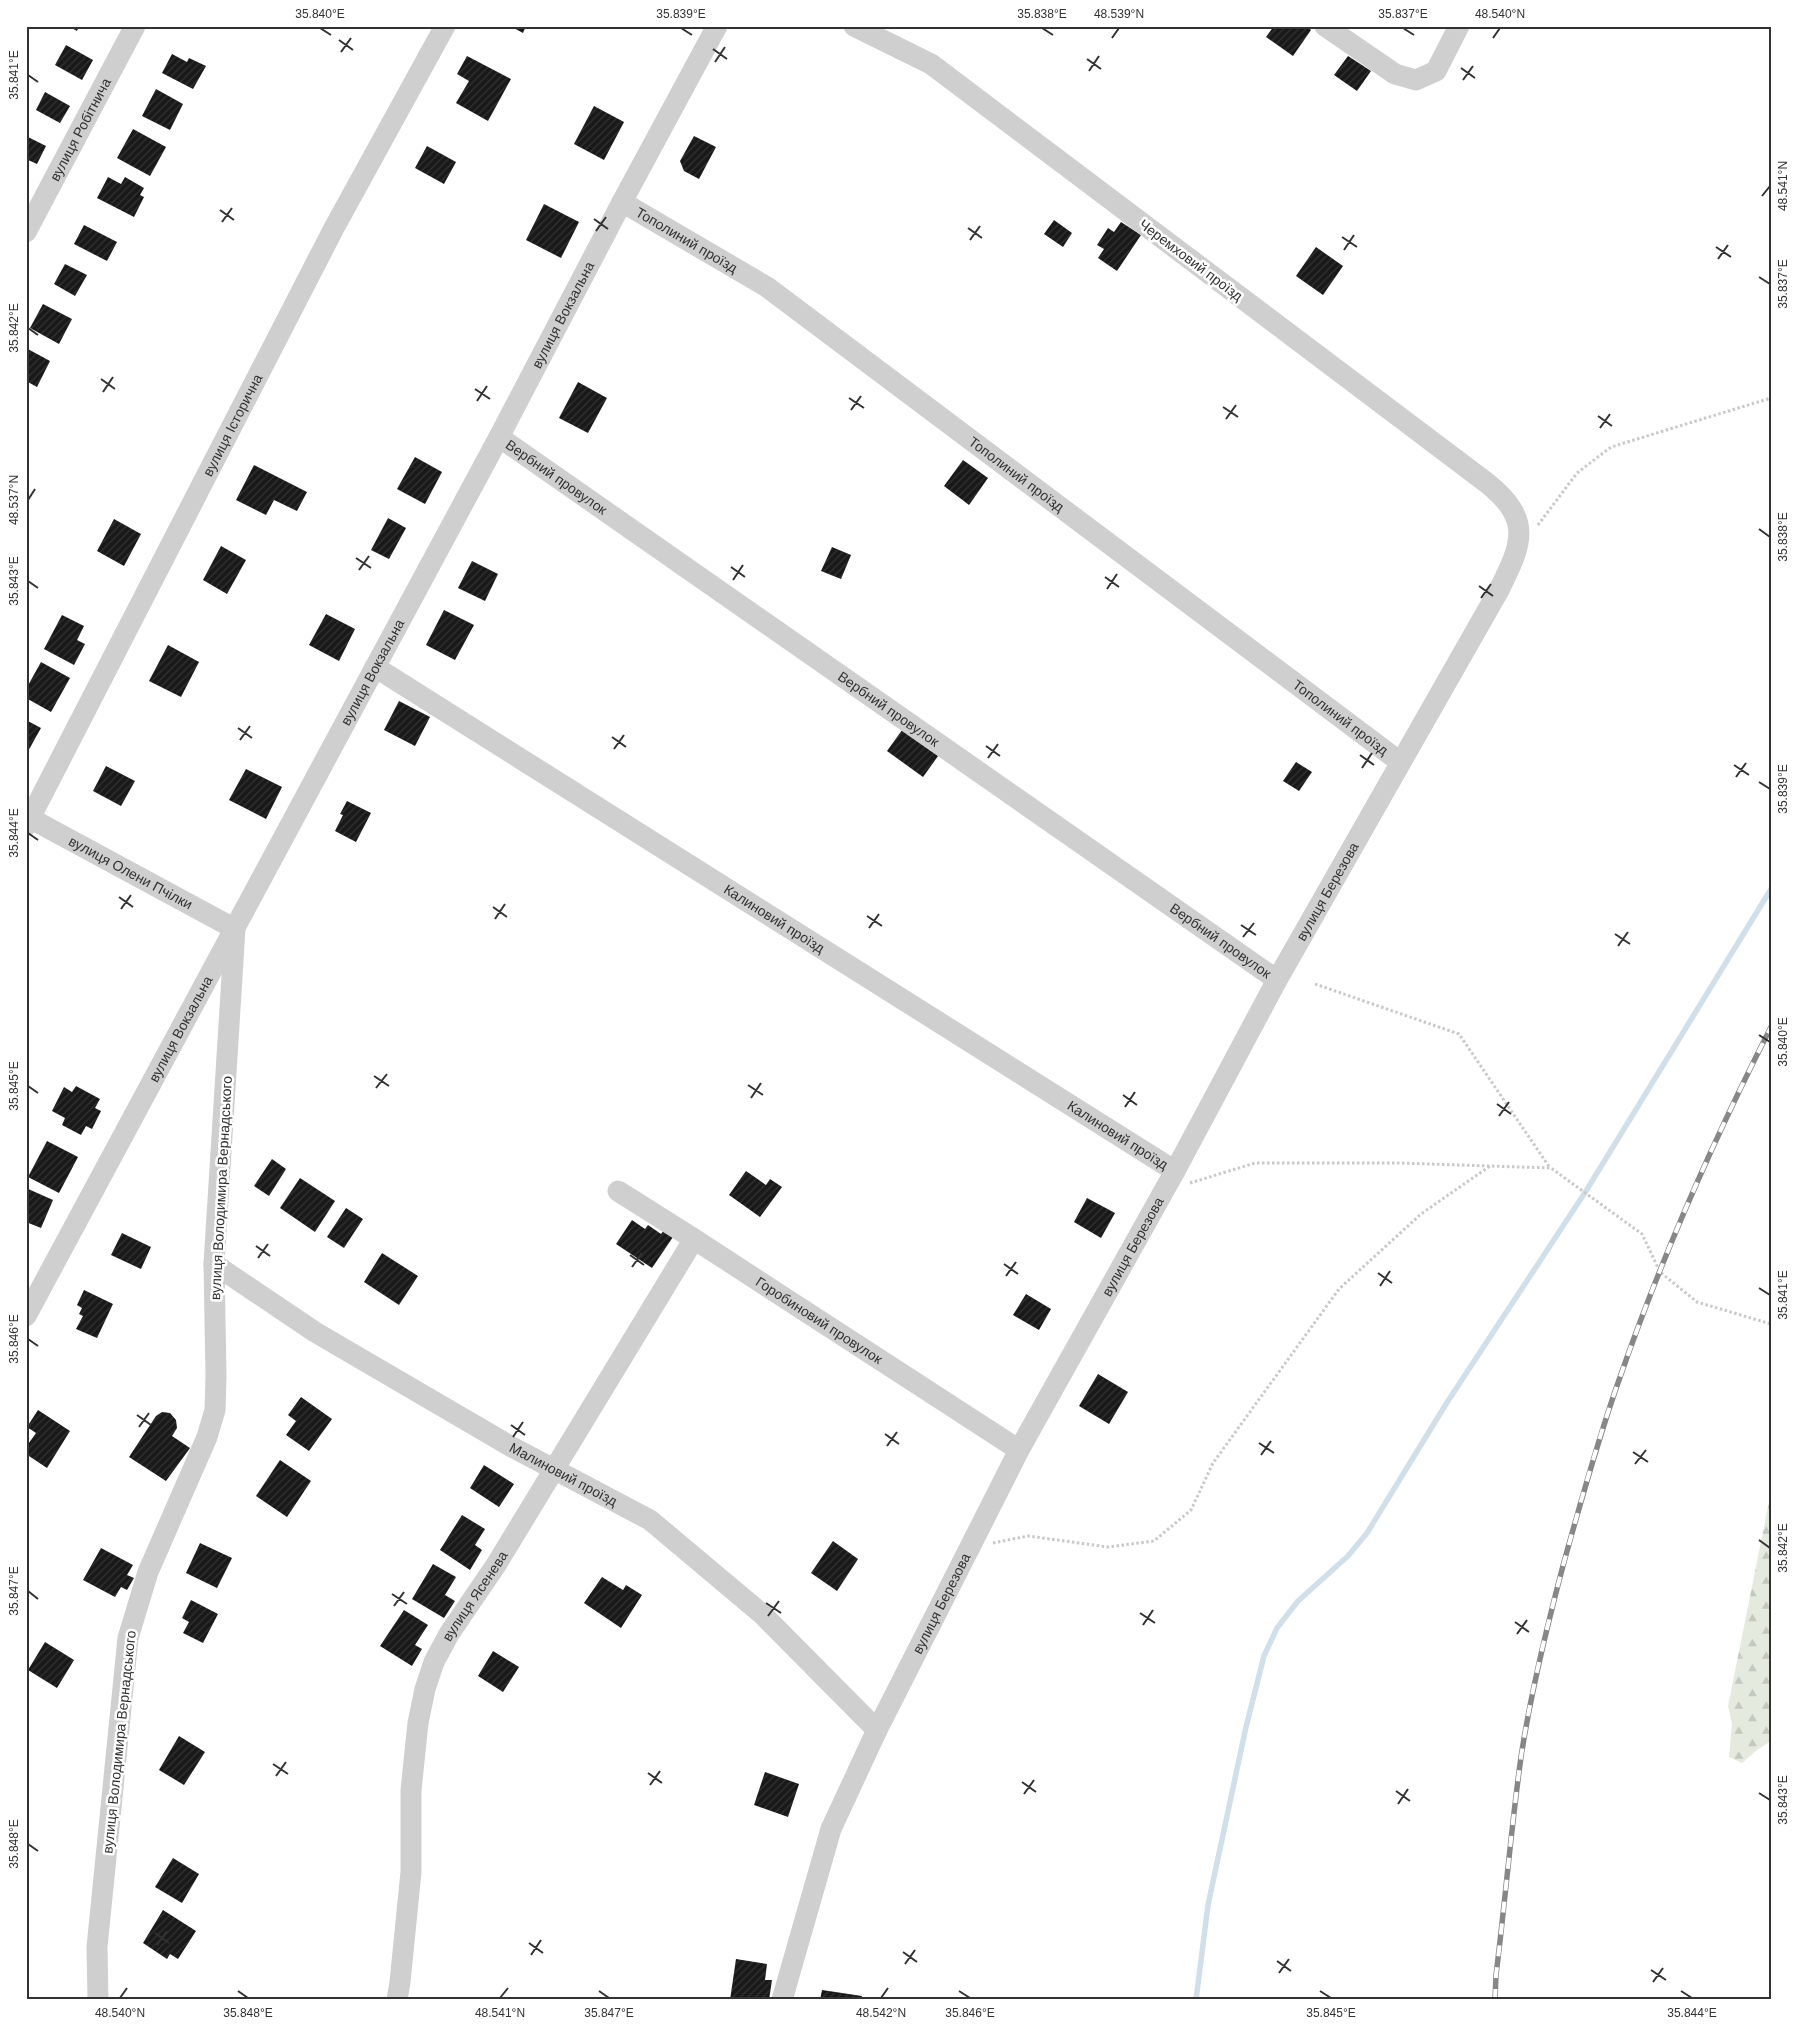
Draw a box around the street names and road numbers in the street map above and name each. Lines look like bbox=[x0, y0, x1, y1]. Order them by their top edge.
street label: вулиця Робітнича bbox=[46, 75, 114, 184]
street label: Тополиний проїзд bbox=[633, 204, 740, 276]
street label: Черемховий проїзд bbox=[1136, 216, 1246, 304]
street label: вулиця Вокзальна bbox=[528, 259, 597, 371]
street label: вулиця Історична bbox=[200, 371, 266, 479]
street label: Тополиний проїзд bbox=[966, 433, 1067, 515]
street label: Вербний провулок bbox=[503, 436, 611, 518]
street label: вулиця Вокзальна bbox=[337, 616, 407, 728]
street label: Вербний провулок bbox=[835, 668, 943, 750]
street label: Тополиний проїзд bbox=[1290, 676, 1391, 758]
street label: вулиця Олени Пчілки bbox=[66, 833, 195, 912]
street label: вулиця Березова bbox=[1293, 839, 1362, 944]
street label: Калиновий проїзд bbox=[721, 881, 828, 956]
street label: Вербний провулок bbox=[1167, 900, 1275, 982]
street label: вулиця Вокзальна bbox=[145, 973, 216, 1085]
street label: вулиця Володимира Вернадського bbox=[207, 1075, 235, 1300]
street label: Калиновий проїзд bbox=[1065, 1097, 1171, 1173]
street label: вулиця Березова bbox=[1099, 1194, 1167, 1299]
street label: Горобиновий провулок bbox=[753, 1273, 886, 1368]
street label: Малиновий проїзд bbox=[507, 1439, 620, 1509]
street label: вулиця Ясенева bbox=[439, 1548, 511, 1644]
street label: вулиця Березова bbox=[909, 1550, 974, 1656]
street label: вулиця Володимира Вернадського bbox=[99, 1629, 139, 1854]

